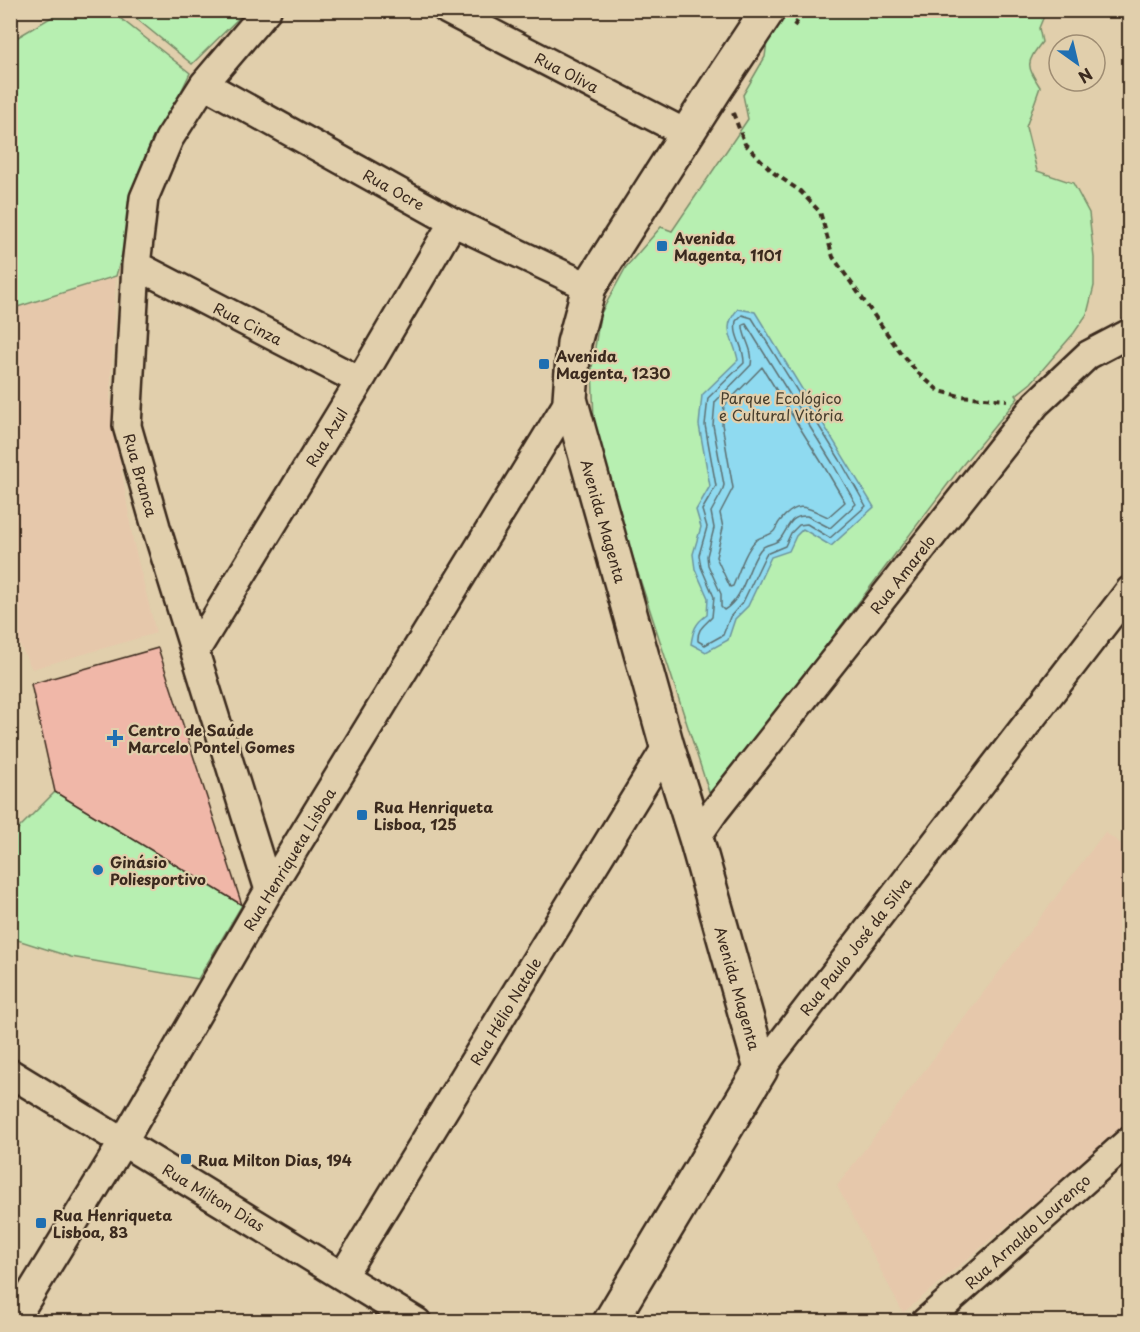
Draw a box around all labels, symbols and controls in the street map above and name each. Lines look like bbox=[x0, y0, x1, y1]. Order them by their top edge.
north arrow bbox=[1047, 33, 1107, 93]
street label: Rua Oliva bbox=[531, 46, 603, 98]
text: N bbox=[1074, 63, 1098, 90]
street label: Rua Ocre bbox=[359, 163, 429, 215]
place label: Avenida Magenta, 1101 bbox=[673, 226, 782, 266]
marker: Avenida Magenta, 1101 bbox=[655, 239, 669, 253]
street label: Rua Cinza bbox=[210, 296, 287, 350]
place label: Avenida Magenta, 1230 bbox=[555, 344, 670, 384]
marker: Avenida Magenta, 1230 bbox=[537, 357, 551, 371]
park label: Parque Ecológico e Cultural Vitória bbox=[719, 386, 844, 426]
street label: Rua Azul bbox=[299, 403, 353, 471]
street label: Rua Branca bbox=[118, 430, 164, 520]
street label: Avenida Magenta bbox=[575, 456, 633, 586]
street label: Rua Amarelo bbox=[864, 530, 940, 618]
place label: Centro de Saúde Marcelo Pontel Gomes bbox=[128, 718, 295, 758]
marker: Centro de Saúde Marcelo Pontel Gomes bbox=[106, 729, 124, 747]
street label: Rua Henriqueta Lisboa bbox=[237, 782, 341, 935]
place label: Rua Henriqueta Lisboa, 125 bbox=[374, 795, 493, 835]
marker: Rua Henriqueta Lisboa, 125 bbox=[355, 808, 369, 822]
place label: Ginásio Poliesportivo bbox=[110, 850, 206, 890]
marker: Ginásio Poliesportivo bbox=[91, 863, 105, 877]
street label: Rua Paulo José da Silva bbox=[794, 871, 917, 1020]
street label: Avenida Magenta bbox=[709, 923, 767, 1053]
street label: Rua Hélio Natale bbox=[464, 953, 546, 1069]
place label: Rua Milton Dias, 194 bbox=[198, 1148, 352, 1171]
marker: Rua Milton Dias, 194 bbox=[179, 1152, 193, 1166]
street label: Rua Milton Dias bbox=[159, 1157, 270, 1237]
street label: Rua Arnaldo Lourenço bbox=[959, 1168, 1095, 1294]
place label: Rua Henriqueta Lisboa, 83 bbox=[53, 1203, 172, 1243]
marker: Rua Henriqueta Lisboa, 83 bbox=[34, 1216, 48, 1230]

